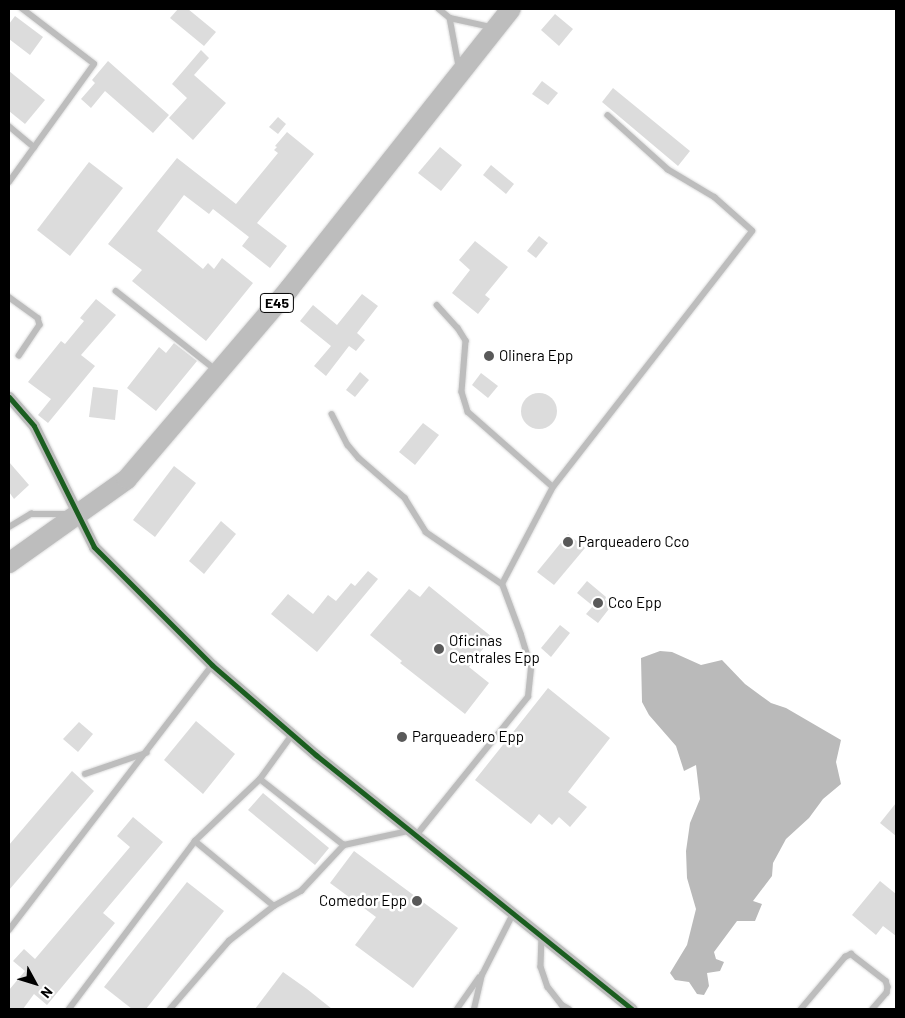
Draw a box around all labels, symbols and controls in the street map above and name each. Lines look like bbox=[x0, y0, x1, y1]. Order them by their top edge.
road number: E45 bbox=[260, 292, 294, 314]
place label: Olinera Epp bbox=[499, 347, 573, 365]
marker: Olinera Epp bbox=[483, 350, 495, 362]
place label: Parqueadero Cco bbox=[578, 533, 689, 551]
marker: Parqueadero Cco bbox=[562, 536, 574, 548]
place label: Cco Epp bbox=[608, 594, 662, 612]
marker: Cco Epp bbox=[592, 597, 604, 609]
place label: Oficinas Centrales Epp bbox=[449, 631, 540, 666]
marker: Oficinas Centrales Epp bbox=[433, 643, 445, 655]
place label: Parqueadero Epp bbox=[412, 728, 524, 746]
marker: Parqueadero Epp bbox=[396, 731, 408, 743]
place label: Comedor Epp bbox=[319, 892, 407, 910]
marker: Comedor Epp bbox=[411, 895, 423, 907]
north arrow bbox=[10, 958, 60, 1008]
text: N bbox=[38, 984, 57, 1002]

